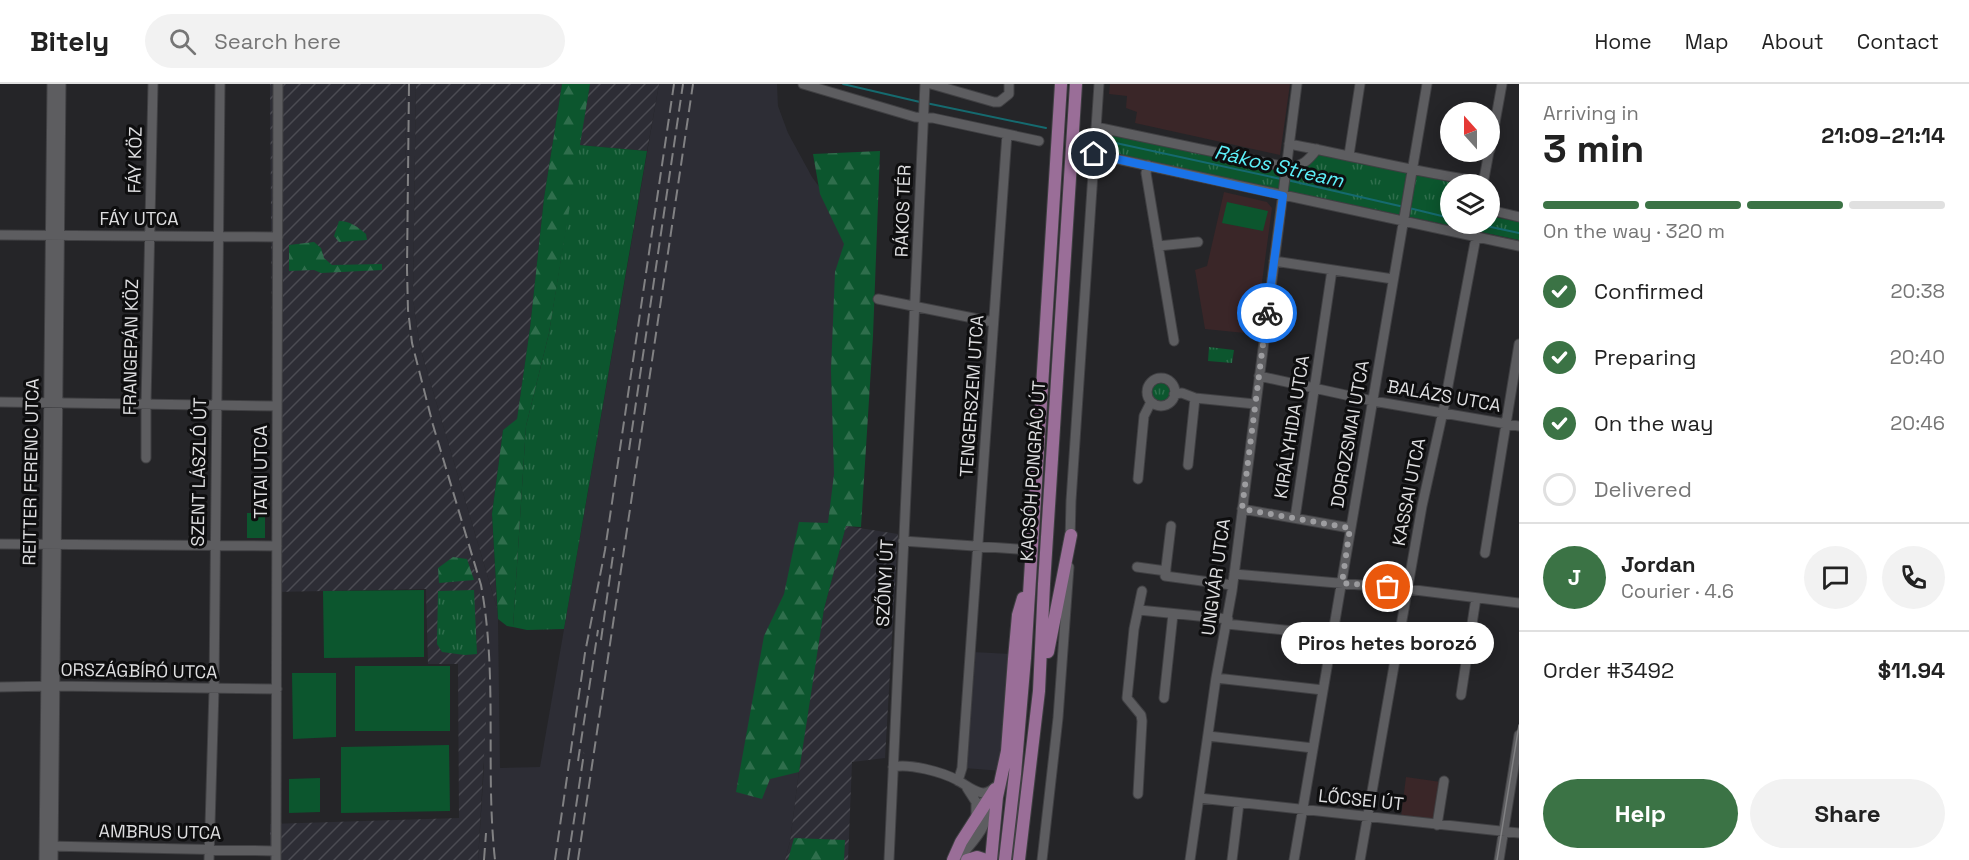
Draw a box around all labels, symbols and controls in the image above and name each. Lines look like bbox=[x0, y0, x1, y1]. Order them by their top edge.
search box bbox=[145, 14, 565, 68]
text: Bitely bbox=[30, 23, 109, 59]
icon: search bbox=[166, 25, 199, 58]
text: Search here bbox=[214, 27, 341, 55]
text: Home bbox=[1594, 28, 1652, 55]
text: Map bbox=[1685, 28, 1729, 55]
text: About bbox=[1762, 28, 1824, 55]
text: Contact bbox=[1857, 28, 1939, 55]
text: Arriving in bbox=[1543, 100, 1639, 126]
north arrow bbox=[1440, 102, 1500, 162]
map controls bbox=[1440, 102, 1500, 234]
text: 21:09–21:14 bbox=[1821, 121, 1945, 149]
text: 3 min bbox=[1543, 124, 1644, 173]
street label: FÁY KÖZ bbox=[122, 126, 147, 194]
pin bbox=[1068, 128, 1119, 179]
icon: home bbox=[1077, 137, 1110, 170]
water label: Rákos Stream bbox=[1212, 139, 1347, 194]
street label: RÁKOS TÉR bbox=[889, 164, 916, 258]
button: layers bbox=[1440, 174, 1500, 234]
street label: FÁY UTCA bbox=[99, 207, 179, 230]
text: On the way · 320 m bbox=[1543, 218, 1725, 244]
icon: check bbox=[1543, 275, 1576, 308]
text: Confirmed bbox=[1594, 277, 1704, 305]
street label: FRANGEPÁN KÖZ bbox=[118, 278, 143, 416]
text: 20:38 bbox=[1891, 278, 1945, 304]
courier bbox=[1237, 283, 1297, 343]
icon: bike bbox=[1251, 297, 1284, 330]
street label: TENGERSZEM UTCA bbox=[954, 314, 989, 478]
icon: check bbox=[1543, 341, 1576, 374]
text: Preparing bbox=[1594, 343, 1696, 371]
text: 20:40 bbox=[1890, 344, 1945, 370]
street label: KIRÁLYHIDA UTCA bbox=[1269, 353, 1314, 500]
street label: DOROZSMAI UTCA bbox=[1325, 358, 1374, 509]
street label: BALÁZS UTCA bbox=[1385, 374, 1503, 417]
street label: REITTER FERENC UTCA bbox=[17, 378, 44, 566]
street label: KACSÓH PONGRÁC ÚT bbox=[1015, 379, 1050, 562]
street label: SZENT LÁSZLÓ ÚT bbox=[186, 397, 211, 547]
icon: check bbox=[1543, 407, 1576, 440]
text: On the way bbox=[1594, 409, 1713, 437]
text: 20:46 bbox=[1890, 410, 1945, 436]
street label: TATAI UTCA bbox=[249, 425, 272, 519]
street label: KASSAI UTCA bbox=[1387, 436, 1430, 548]
text: Delivered bbox=[1594, 475, 1692, 503]
street label: UNGVÁR UTCA bbox=[1196, 517, 1235, 637]
street label: SZŐNYI ÚT bbox=[871, 538, 898, 627]
button: chat bbox=[1804, 546, 1867, 609]
button: phone bbox=[1882, 546, 1945, 609]
text: Jordan bbox=[1621, 550, 1696, 578]
pin bbox=[1362, 561, 1413, 612]
text: J bbox=[1568, 563, 1581, 591]
icon: bag bbox=[1371, 570, 1404, 603]
text: Courier · 4.6 bbox=[1621, 578, 1734, 604]
callout: Piros hetes borozó bbox=[1282, 623, 1494, 665]
text: Piros hetes borozó bbox=[1298, 630, 1477, 656]
text: Order #3492 bbox=[1543, 656, 1674, 684]
text: $11.94 bbox=[1878, 656, 1945, 684]
street label: ORSZÁGBÍRÓ UTCA bbox=[60, 658, 218, 683]
button: Help bbox=[1543, 779, 1738, 848]
button: Share bbox=[1750, 779, 1945, 848]
street label: LŐCSEI ÚT bbox=[1317, 784, 1405, 815]
street label: AMBRUS UTCA bbox=[99, 819, 222, 844]

